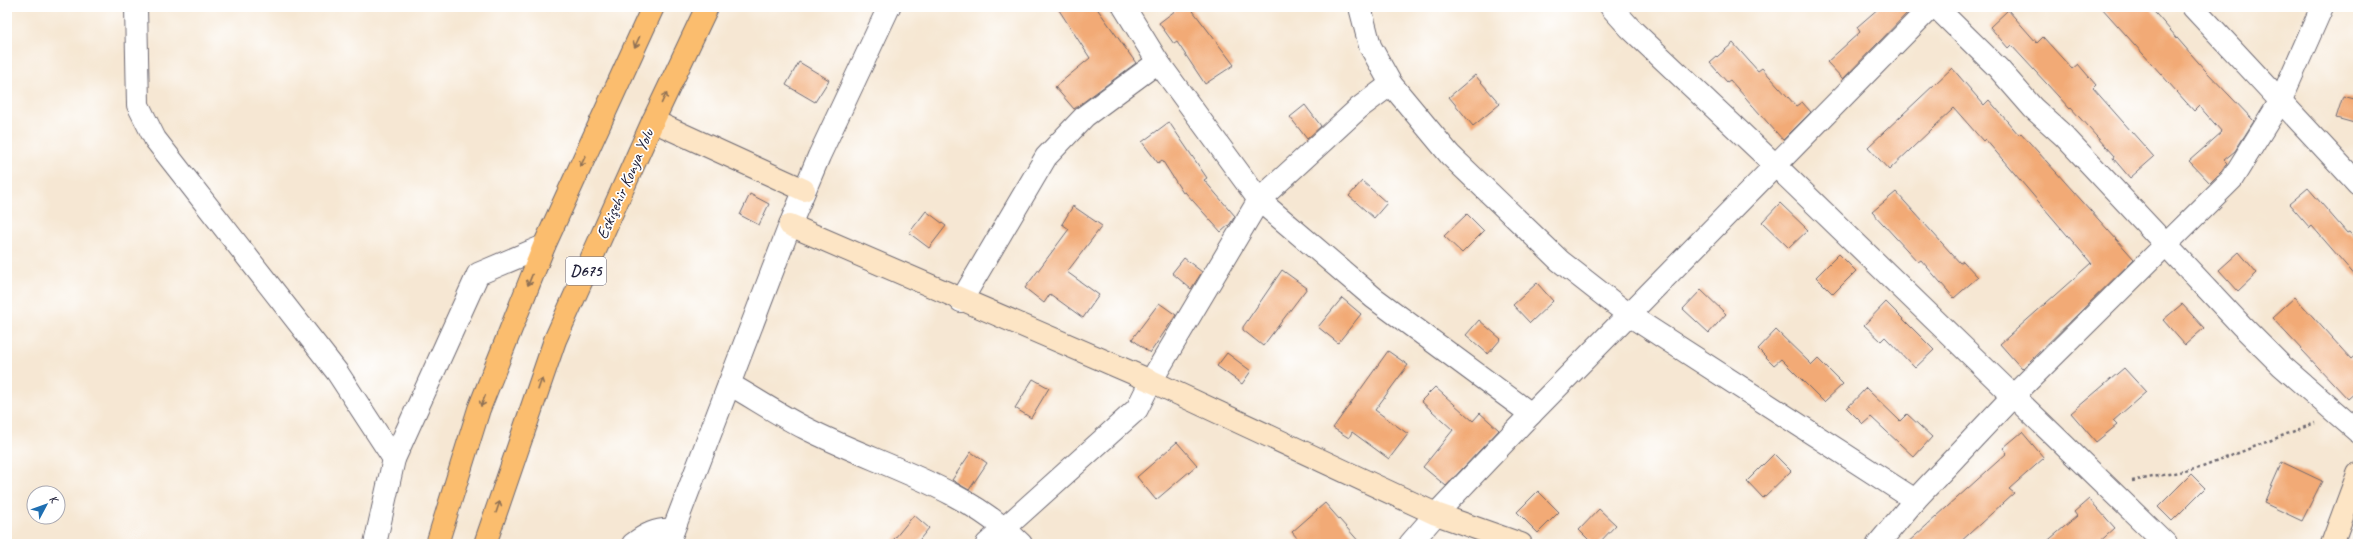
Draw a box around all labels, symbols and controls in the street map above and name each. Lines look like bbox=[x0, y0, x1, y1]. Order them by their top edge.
one-way arrow bbox=[633, 36, 640, 48]
one-way arrow bbox=[661, 92, 668, 104]
street label: Eskişehir Konya Yolu bbox=[591, 124, 659, 242]
one-way arrow bbox=[579, 154, 586, 166]
road number: D675 bbox=[566, 257, 606, 285]
one-way arrow bbox=[526, 273, 534, 285]
one-way arrow bbox=[537, 378, 544, 391]
one-way arrow bbox=[478, 394, 486, 406]
north arrow bbox=[26, 485, 66, 525]
text: K bbox=[46, 492, 62, 507]
one-way arrow bbox=[495, 501, 502, 514]

